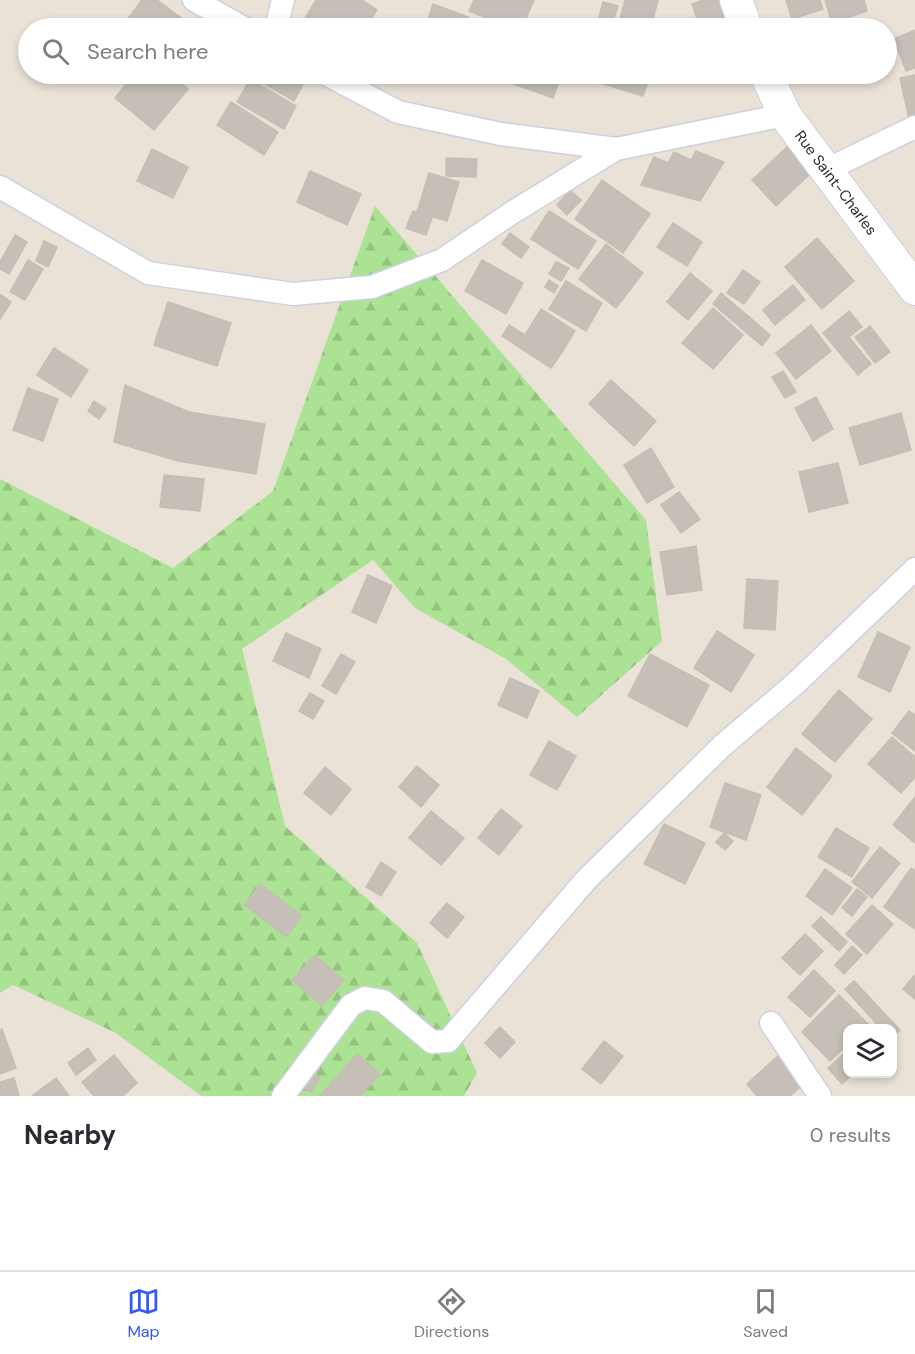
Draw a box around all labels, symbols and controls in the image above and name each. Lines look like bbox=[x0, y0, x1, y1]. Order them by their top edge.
search box bbox=[18, 18, 897, 84]
icon: search bbox=[39, 35, 72, 68]
text: Search here bbox=[87, 37, 208, 66]
street label: Rue Saint-Charles bbox=[790, 127, 881, 239]
map controls bbox=[843, 1024, 897, 1078]
button: layers bbox=[843, 1024, 897, 1078]
text: Nearby bbox=[24, 1118, 116, 1152]
text: 0 results bbox=[810, 1122, 891, 1148]
tab: Map bbox=[127, 1285, 160, 1342]
tab: Directions bbox=[414, 1285, 489, 1342]
tab: Saved bbox=[743, 1285, 788, 1342]

